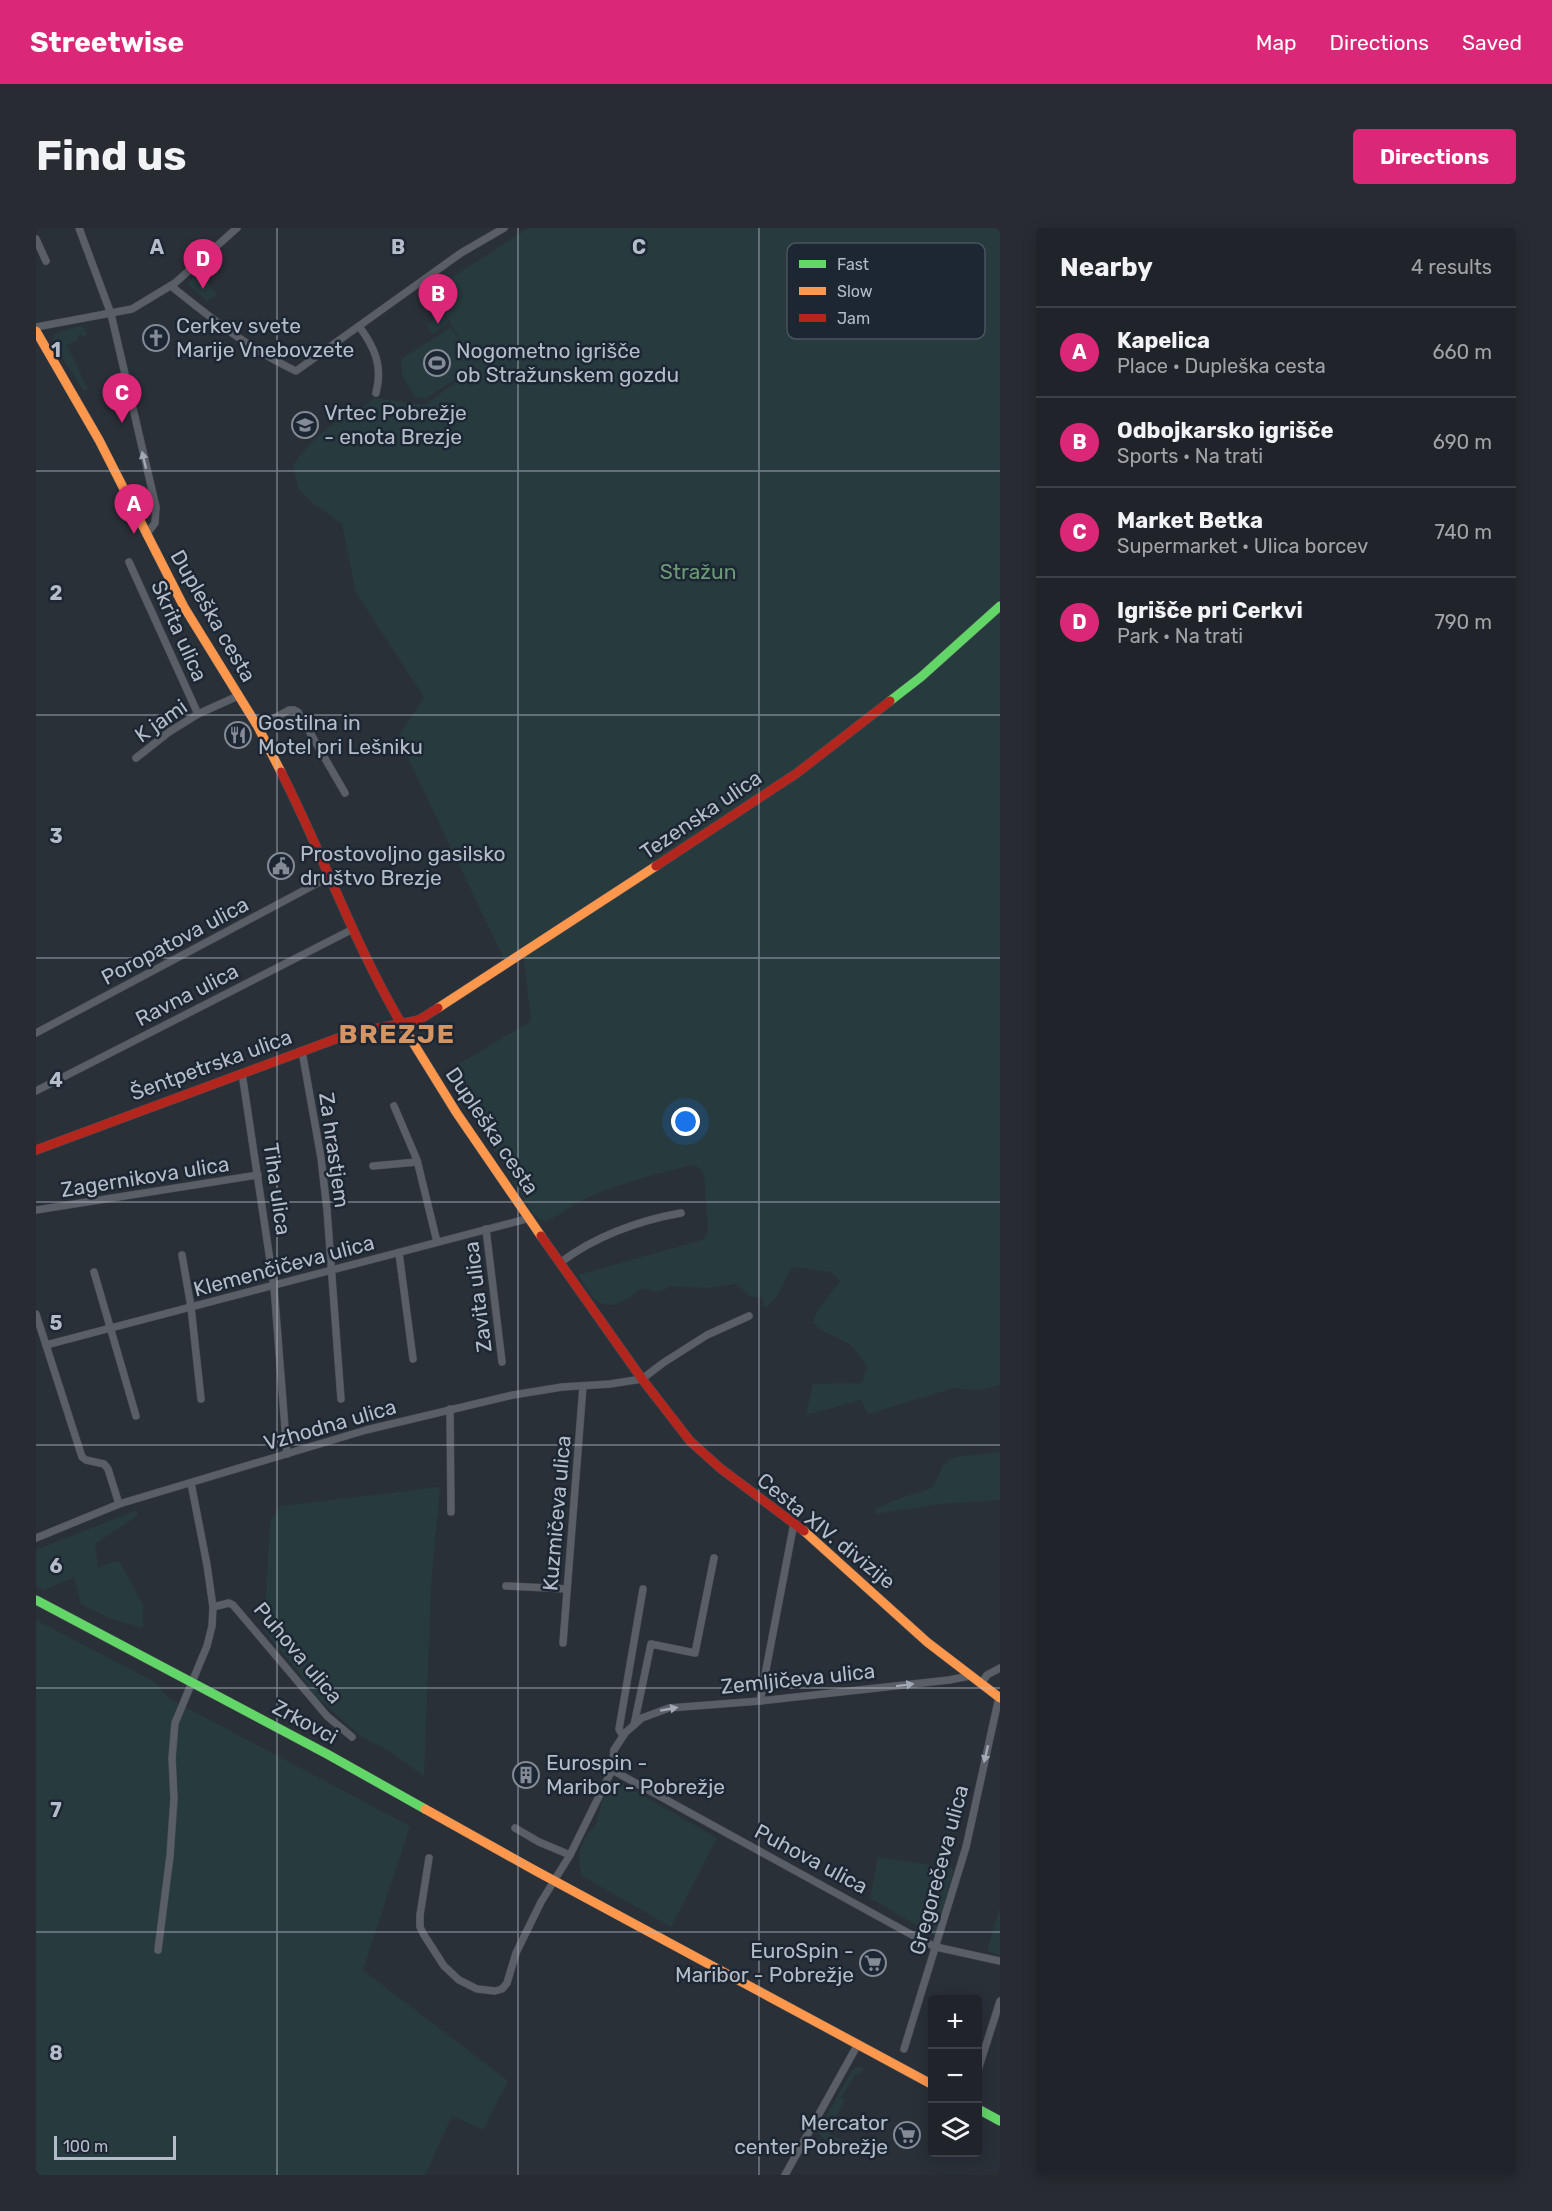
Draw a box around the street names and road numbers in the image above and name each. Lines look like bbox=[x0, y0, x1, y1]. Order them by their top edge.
street label: Dupleška cesta bbox=[166, 545, 261, 686]
street label: Skrita ulica bbox=[146, 576, 213, 685]
street label: K jami bbox=[130, 694, 192, 748]
street label: Tezenska ulica bbox=[635, 765, 766, 864]
street label: Poropatova ulica bbox=[97, 891, 253, 990]
street label: Ravna ulica bbox=[131, 958, 242, 1031]
street label: Šentpetrska ulica bbox=[127, 1024, 295, 1105]
street label: Dupleška cesta bbox=[441, 1062, 544, 1199]
street label: Za hrastjem bbox=[314, 1091, 355, 1209]
street label: Tiha ulica bbox=[259, 1141, 296, 1237]
street label: Zagernikova ulica bbox=[59, 1151, 231, 1202]
street label: Klemenčičeva ulica bbox=[191, 1229, 377, 1302]
street label: Zavita ulica bbox=[458, 1240, 497, 1354]
street label: Vzhodna ulica bbox=[261, 1394, 399, 1455]
street label: Kuzmičeva ulica bbox=[537, 1434, 576, 1592]
street label: Cesta XIV. divizije bbox=[752, 1467, 900, 1594]
street label: Puhova ulica bbox=[249, 1597, 348, 1708]
street label: Zemljičeva ulica bbox=[719, 1658, 876, 1699]
street label: Zrkovci bbox=[268, 1694, 342, 1749]
street label: Gregorečeva ulica bbox=[904, 1782, 973, 1958]
street label: Puhova ulica bbox=[750, 1818, 872, 1899]

